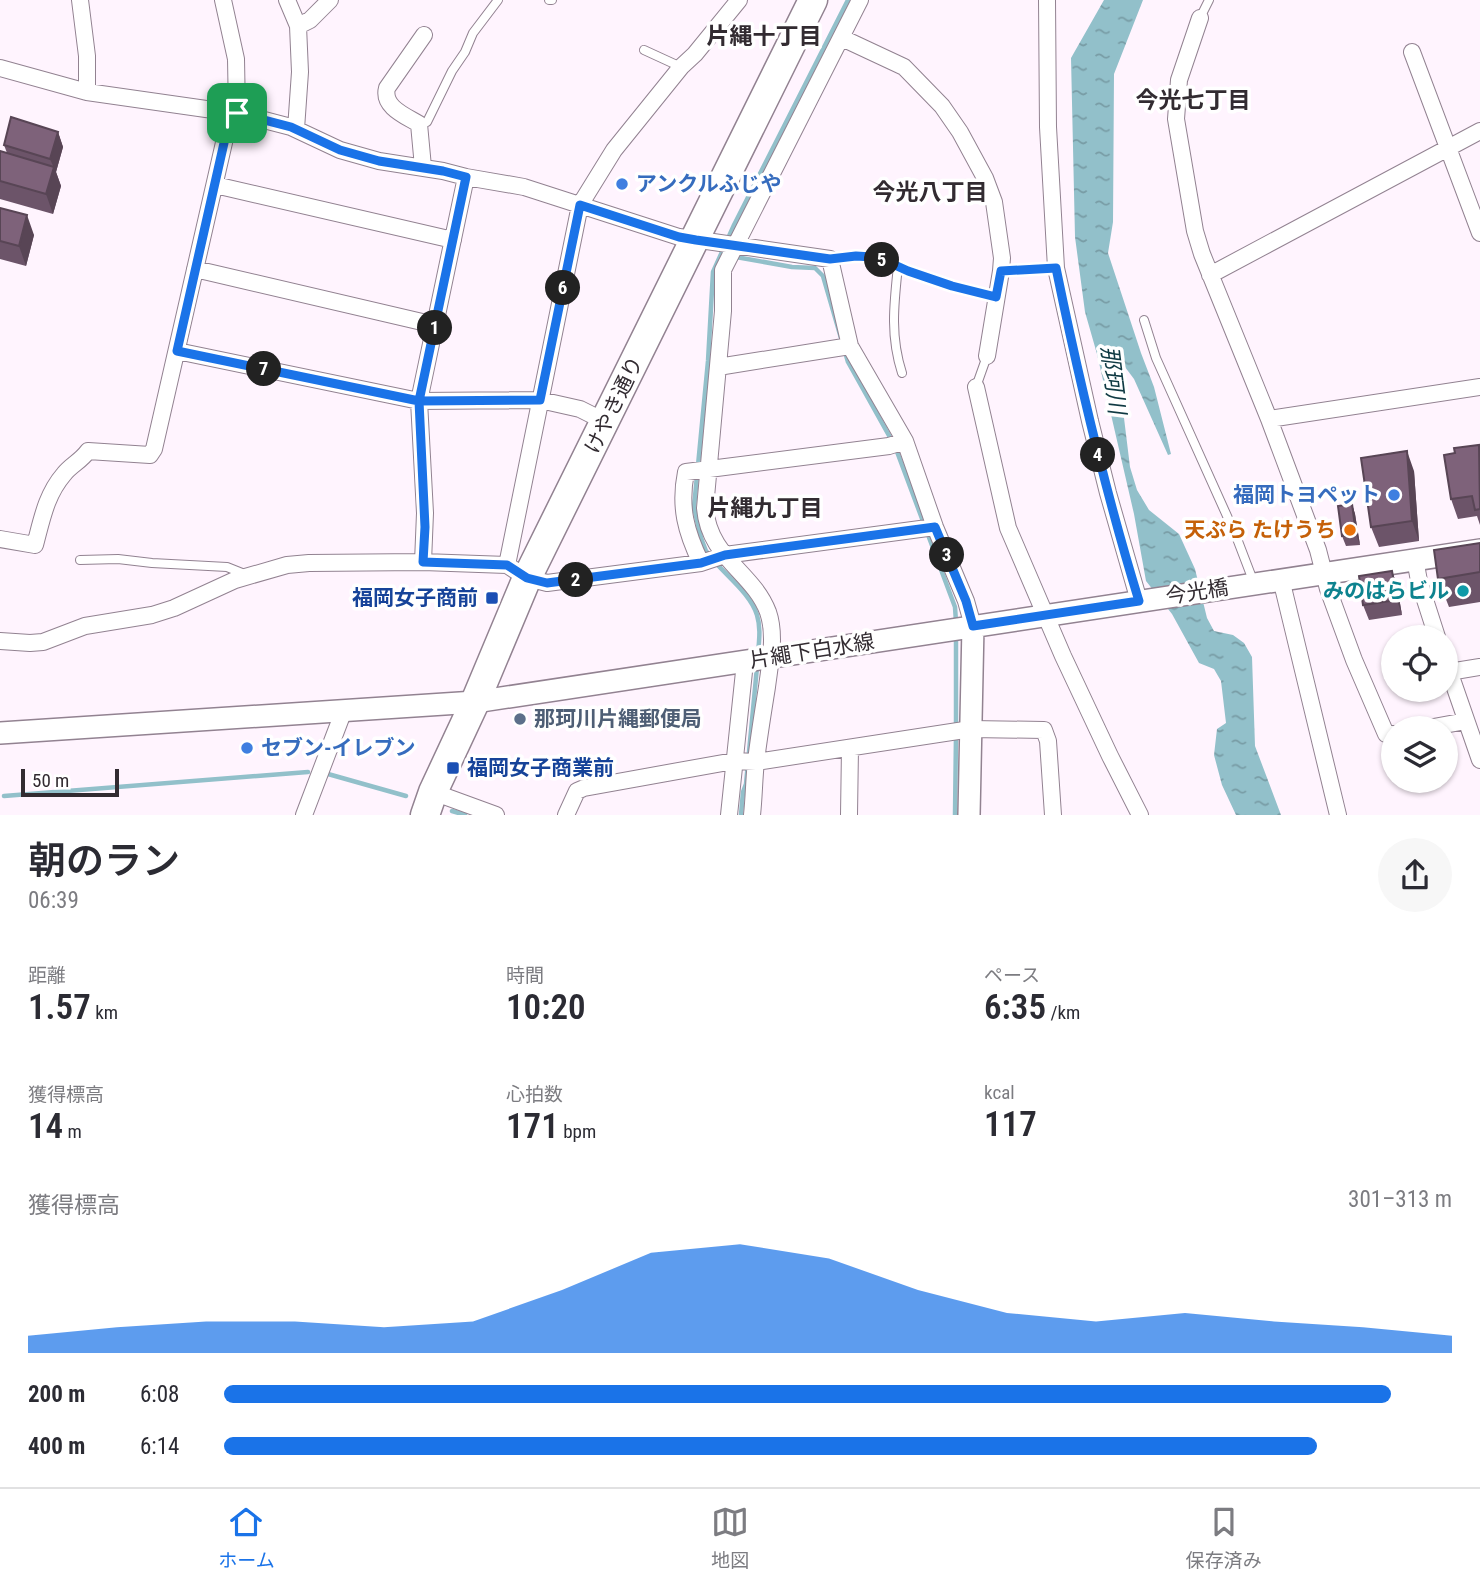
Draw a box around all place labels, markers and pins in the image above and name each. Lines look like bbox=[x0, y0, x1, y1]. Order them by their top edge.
pin bbox=[207, 83, 267, 143]
place label: アンクルふじや bbox=[636, 172, 782, 196]
marker: アンクルふじや bbox=[614, 176, 630, 192]
pin: 5 bbox=[864, 243, 900, 278]
pin: 6 bbox=[546, 270, 580, 306]
pin: 1 bbox=[418, 310, 452, 346]
pin: 7 bbox=[246, 352, 282, 386]
pin: 4 bbox=[1080, 438, 1116, 472]
place label: 福岡トヨペット bbox=[1233, 483, 1380, 507]
marker: 福岡トヨペット bbox=[1386, 487, 1402, 503]
place label: 天ぷら たけうち bbox=[1184, 518, 1336, 542]
marker: 天ぷら たけうち bbox=[1342, 522, 1358, 538]
pin: 3 bbox=[930, 538, 964, 572]
pin: 2 bbox=[558, 562, 594, 598]
place label: みのはらビル bbox=[1323, 579, 1449, 603]
marker: みのはらビル bbox=[1455, 583, 1471, 599]
place label: 福岡女子商前 bbox=[352, 586, 478, 610]
marker: 福岡女子商前 bbox=[484, 590, 500, 606]
place label: 那珂川片縄郵便局 bbox=[534, 707, 702, 731]
marker: 那珂川片縄郵便局 bbox=[512, 711, 528, 727]
place label: セブン-イレブン bbox=[261, 736, 416, 760]
marker: セブン-イレブン bbox=[239, 740, 255, 756]
place label: 福岡女子商業前 bbox=[467, 756, 614, 780]
marker: 福岡女子商業前 bbox=[445, 760, 461, 776]

